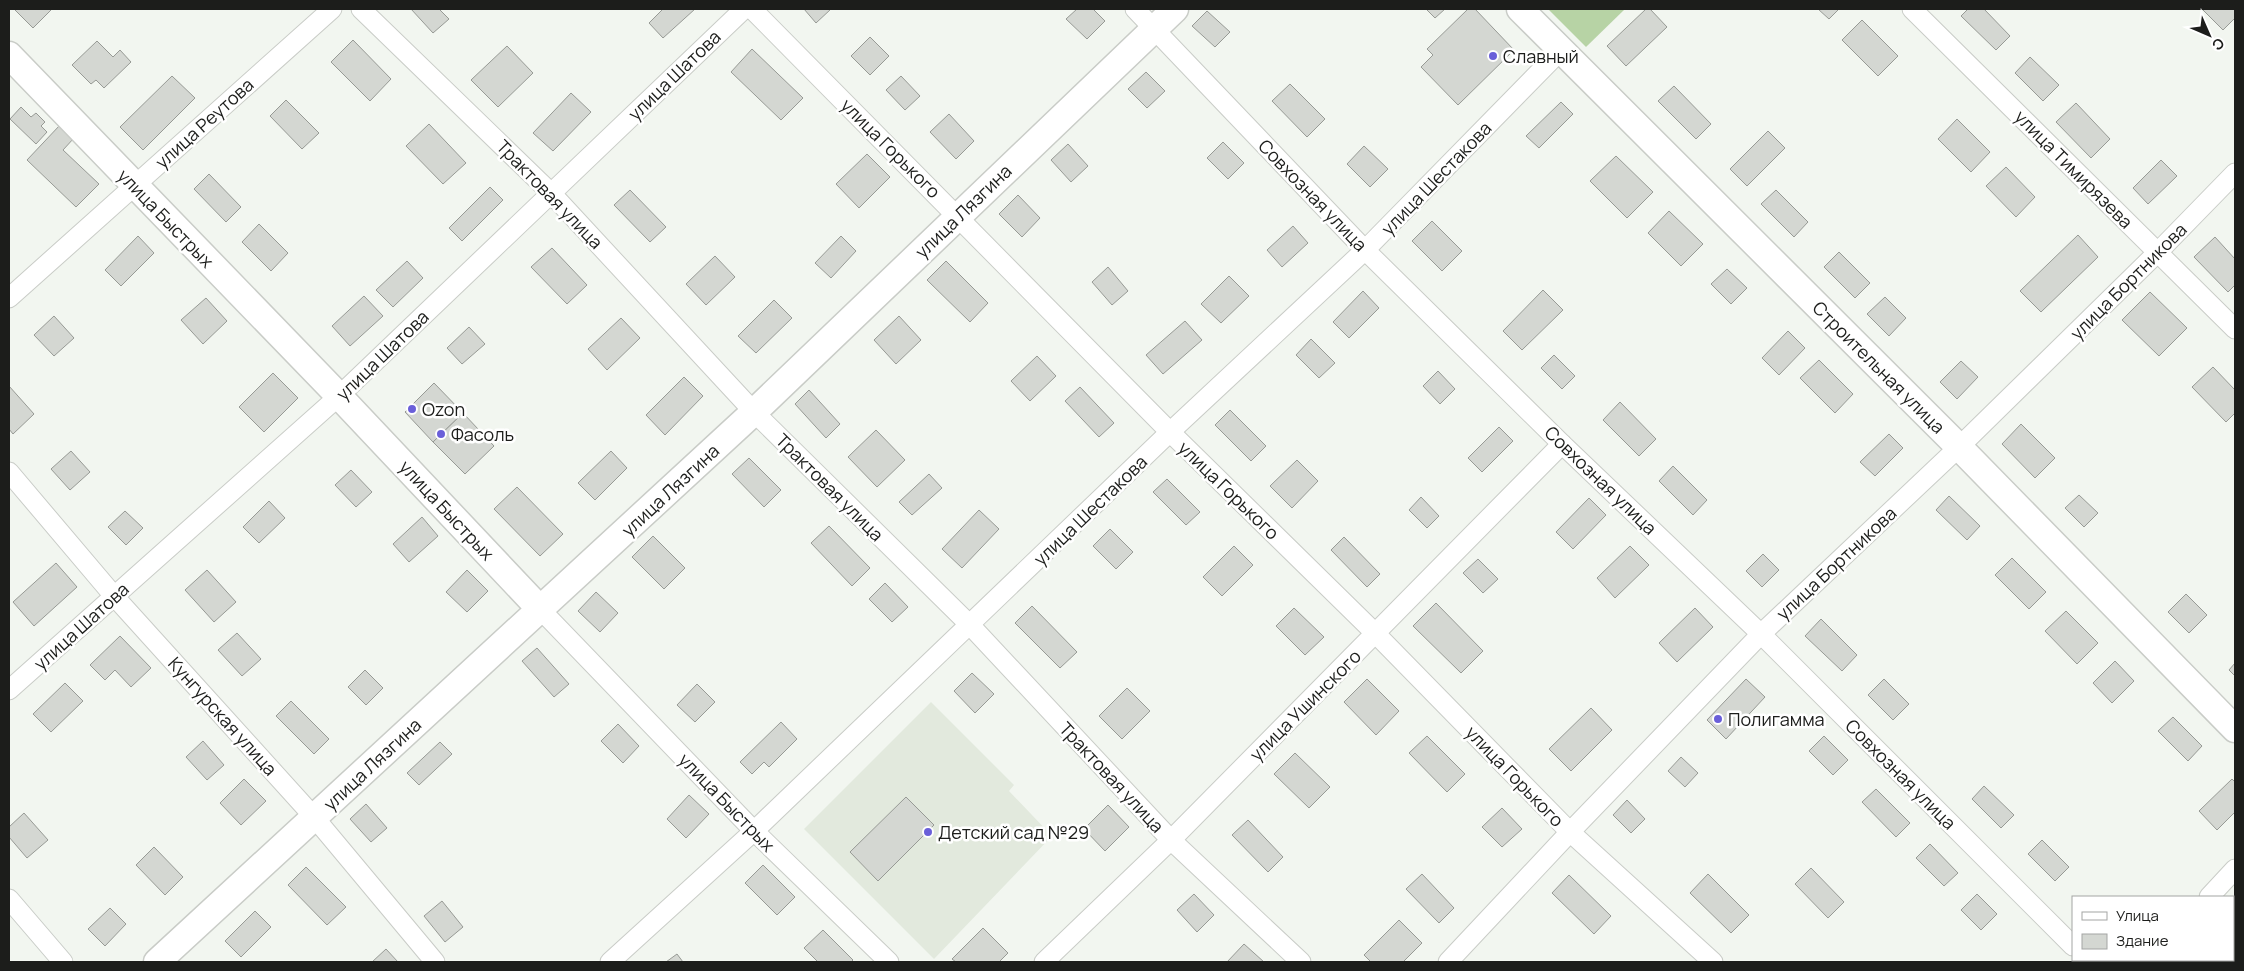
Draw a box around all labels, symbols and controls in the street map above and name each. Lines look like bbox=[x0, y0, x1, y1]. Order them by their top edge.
north arrow bbox=[2184, 10, 2234, 60]
street label: улица Шатова bbox=[623, 25, 725, 125]
text: С bbox=[2208, 34, 2229, 55]
place label: Славный bbox=[1503, 44, 1579, 68]
marker: Славный bbox=[1487, 50, 1499, 62]
street label: улица Реутова bbox=[150, 72, 258, 174]
street label: улица Горького bbox=[836, 93, 946, 203]
street label: улица Тимирязева bbox=[2010, 105, 2138, 233]
street label: улица Шестакова bbox=[1376, 116, 1496, 240]
street label: Трактовая улица bbox=[492, 134, 608, 254]
street label: Совхозная улица bbox=[1253, 134, 1373, 256]
street label: улица Лязгина bbox=[910, 159, 1016, 263]
street label: улица Быстрых bbox=[113, 163, 220, 273]
street label: улица Бортникова bbox=[2064, 217, 2192, 345]
street label: Строительная улица bbox=[1808, 296, 1950, 438]
street label: улица Шатова bbox=[331, 305, 433, 405]
place label: Ozon bbox=[422, 397, 465, 421]
marker: Ozon bbox=[406, 403, 418, 415]
street label: Совхозная улица bbox=[1540, 420, 1662, 540]
place label: Фасоль bbox=[451, 422, 514, 446]
marker: Фасоль bbox=[435, 428, 447, 440]
street label: Трактовая улица bbox=[771, 428, 889, 546]
street label: улица Горького bbox=[1173, 436, 1285, 544]
street label: улица Лязгина bbox=[616, 438, 724, 542]
street label: улица Шестакова bbox=[1028, 450, 1152, 570]
street label: улица Быстрых bbox=[394, 455, 500, 566]
street label: улица Бортникова bbox=[1771, 501, 1901, 625]
street label: улица Шатова bbox=[28, 577, 134, 675]
street label: улица Ушинского bbox=[1244, 644, 1366, 766]
street label: Кунгурская улица bbox=[163, 652, 283, 780]
place label: Полигамма bbox=[1728, 707, 1825, 731]
street label: улица Лязгина bbox=[318, 712, 426, 816]
marker: Полигамма bbox=[1712, 713, 1724, 725]
street label: Совхозная улица bbox=[1841, 714, 1961, 834]
street label: Трактовая улица bbox=[1054, 717, 1170, 837]
street label: улица Горького bbox=[1461, 720, 1569, 832]
street label: улица Быстрых bbox=[674, 747, 781, 857]
place label: Детский сад №29 bbox=[938, 820, 1089, 844]
marker: Детский сад №29 bbox=[922, 826, 934, 838]
legend bbox=[2072, 896, 2234, 961]
text: Улица bbox=[2116, 905, 2159, 926]
text: Здание bbox=[2116, 930, 2169, 951]

